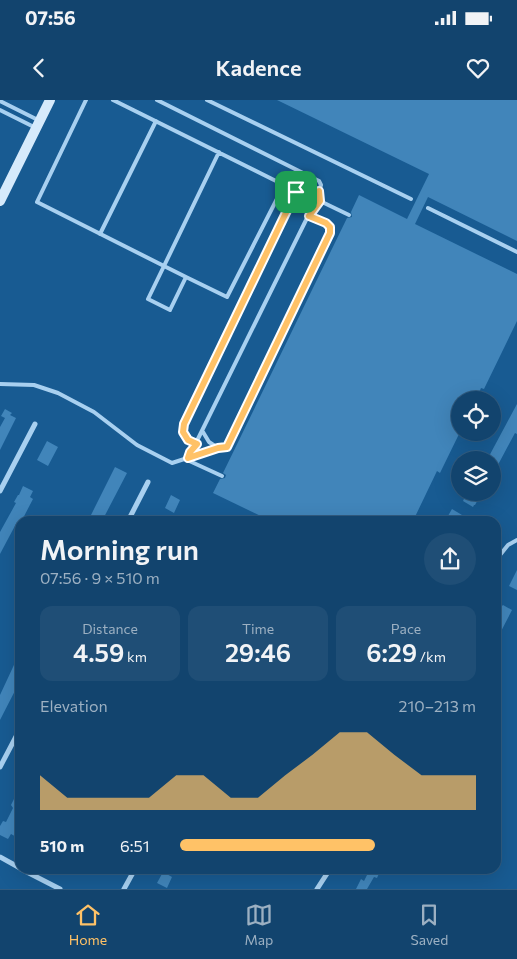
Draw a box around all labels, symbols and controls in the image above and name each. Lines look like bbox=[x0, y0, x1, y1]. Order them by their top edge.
text: 07:56 bbox=[25, 6, 76, 29]
icon: back bbox=[25, 54, 53, 82]
text: Kadence bbox=[215, 54, 302, 81]
icon: heart bbox=[464, 54, 492, 82]
pin bbox=[275, 171, 317, 213]
icon: arrive bbox=[282, 178, 310, 206]
map controls bbox=[451, 391, 501, 501]
button: locate bbox=[451, 391, 501, 441]
button: layers bbox=[451, 451, 501, 501]
text: Morning run bbox=[40, 532, 199, 566]
button: share bbox=[424, 533, 476, 585]
text: 07:56 · 9 × 510 m bbox=[40, 568, 160, 587]
text: Distance bbox=[82, 620, 138, 637]
text: Time bbox=[242, 620, 274, 637]
text: Pace bbox=[391, 620, 421, 637]
text: 4.59 bbox=[73, 637, 124, 667]
text: 29:46 bbox=[225, 637, 291, 667]
text: 6:29 bbox=[366, 637, 417, 667]
text: km bbox=[124, 648, 147, 665]
text: /km bbox=[417, 648, 446, 665]
text: Elevation bbox=[40, 696, 108, 715]
text: 210–213 m bbox=[399, 696, 476, 715]
text: 510 m bbox=[40, 836, 84, 855]
text: 6:51 bbox=[120, 836, 150, 855]
tab: Home bbox=[69, 901, 107, 948]
tab: Map bbox=[244, 901, 273, 948]
tab: Saved bbox=[411, 901, 448, 948]

